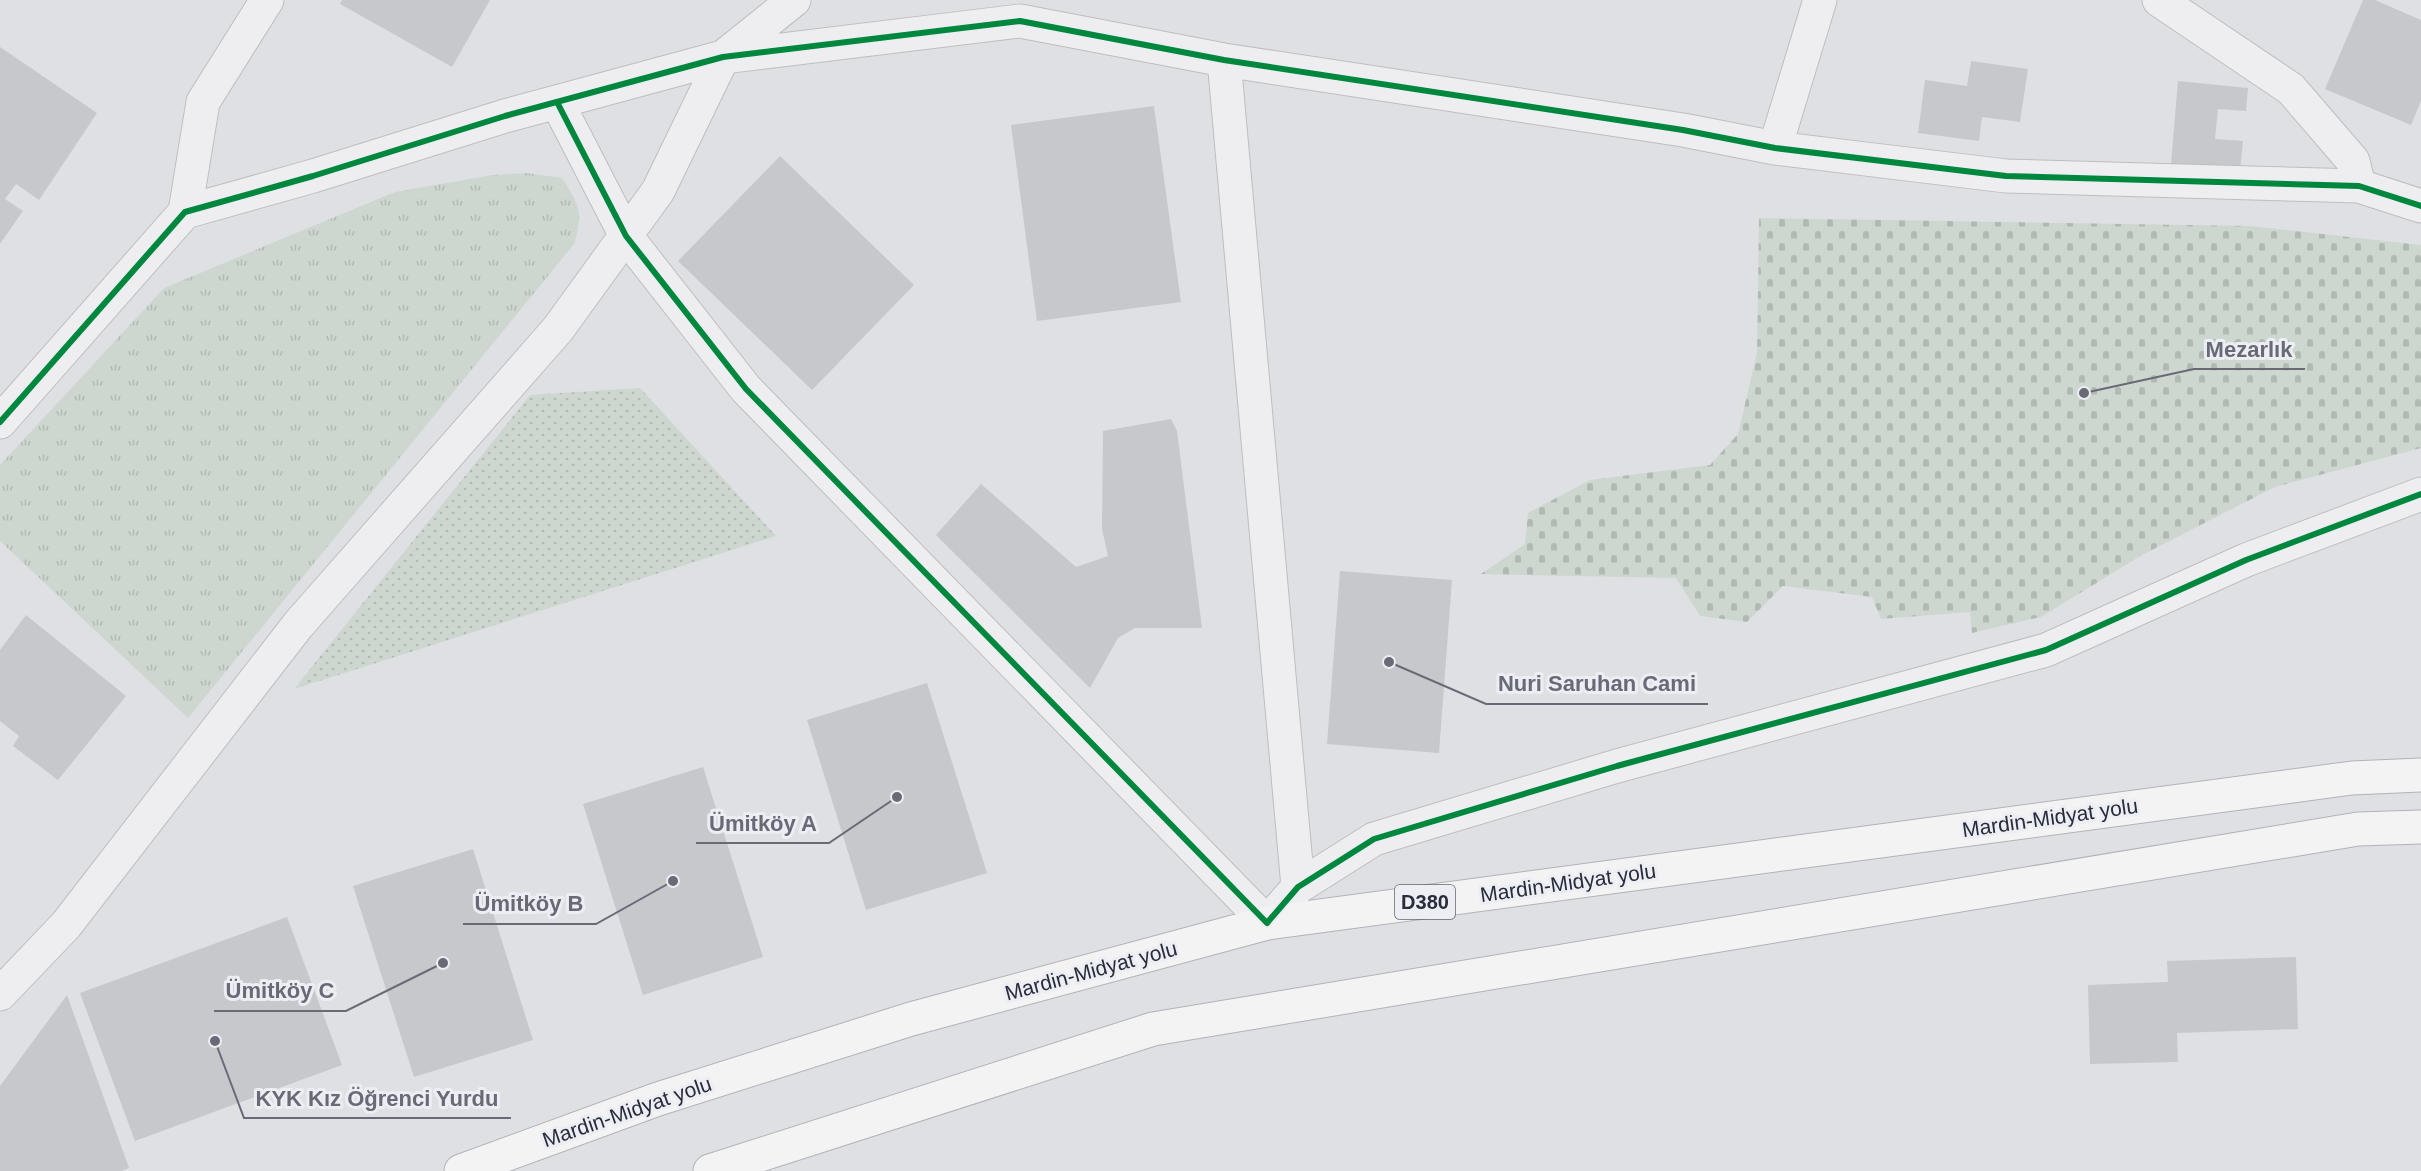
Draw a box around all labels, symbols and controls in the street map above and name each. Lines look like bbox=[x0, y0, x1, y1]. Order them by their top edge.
callout: Mezarlık bbox=[2194, 329, 2305, 369]
text: Mezarlık bbox=[2206, 337, 2293, 362]
callout: Nuri Saruhan Cami bbox=[1486, 664, 1708, 704]
text: Nuri Saruhan Cami bbox=[1498, 671, 1696, 696]
street label: Mardin-Midyat yolu bbox=[1960, 794, 2139, 841]
callout: Ümitköy A bbox=[696, 803, 829, 843]
text: Ümitköy A bbox=[709, 811, 817, 836]
street label: Mardin-Midyat yolu bbox=[1478, 859, 1657, 906]
callout: Ümitköy B bbox=[463, 884, 596, 924]
road number: D380 bbox=[1395, 885, 1455, 919]
text: Ümitköy B bbox=[475, 891, 583, 916]
street label: Mardin-Midyat yolu bbox=[1002, 936, 1180, 1005]
callout: Ümitköy C bbox=[214, 971, 346, 1011]
text: Ümitköy C bbox=[226, 978, 335, 1003]
street label: Mardin-Midyat yolu bbox=[539, 1072, 714, 1151]
callout: KYK Kız Öğrenci Yurdu bbox=[244, 1078, 511, 1118]
text: KYK Kız Öğrenci Yurdu bbox=[256, 1086, 498, 1111]

